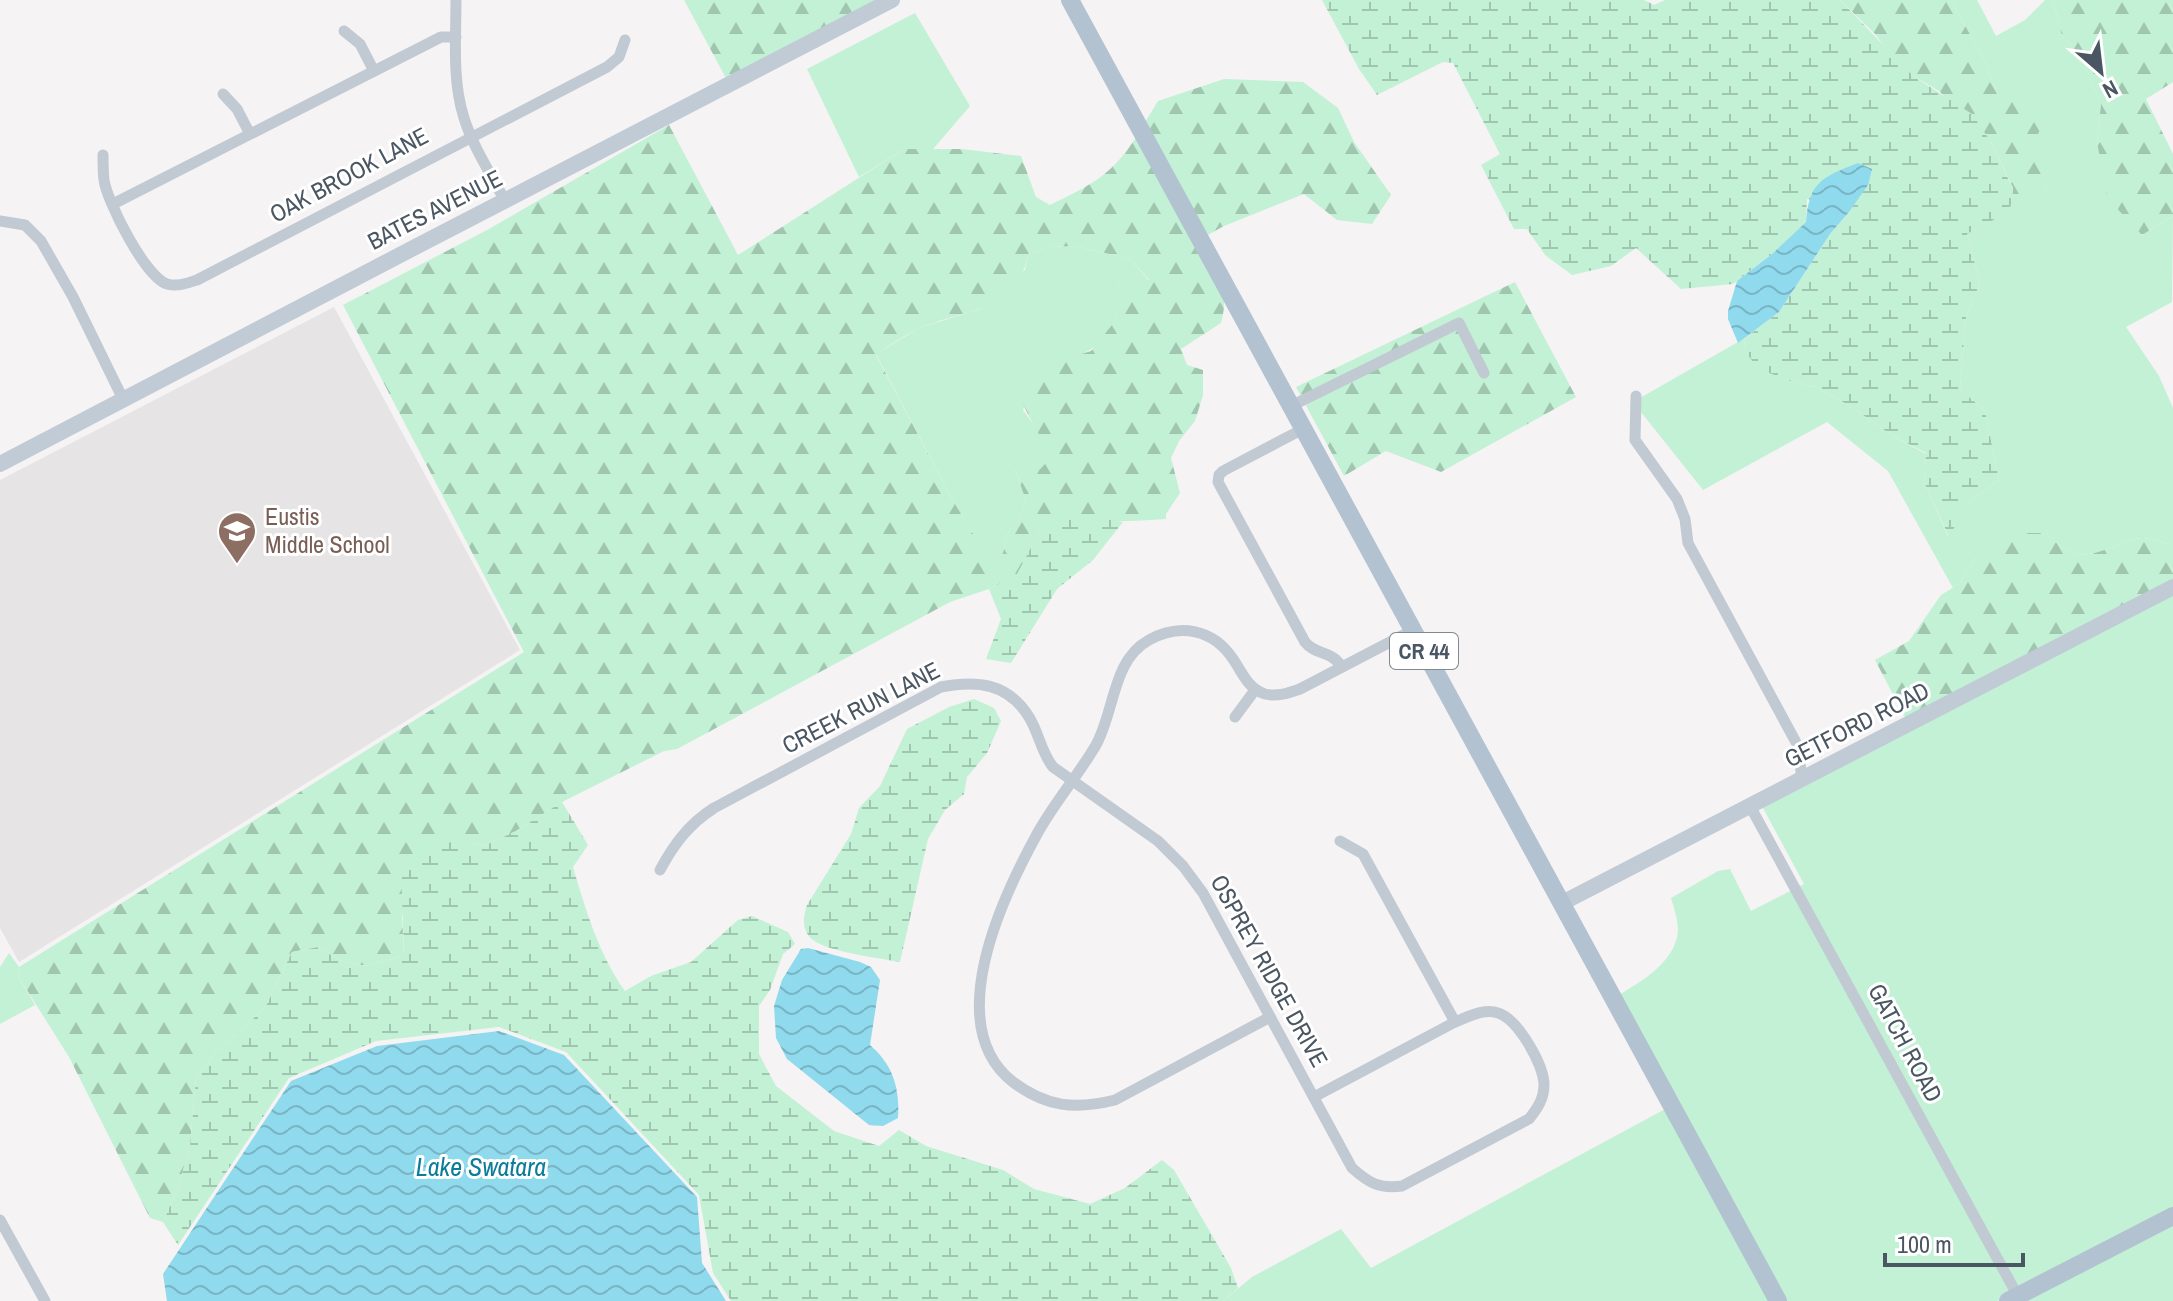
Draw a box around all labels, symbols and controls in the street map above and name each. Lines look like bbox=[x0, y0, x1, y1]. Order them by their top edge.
north arrow bbox=[2061, 32, 2141, 112]
text: N bbox=[2098, 73, 2123, 106]
street label: OAK BROOK LANE bbox=[264, 119, 433, 229]
street label: BATES AVENUE bbox=[362, 161, 507, 257]
place label: Eustis Middle School bbox=[265, 500, 390, 560]
school or university icon: Eustis Middle School bbox=[216, 510, 258, 565]
road number: CR 44 bbox=[1390, 633, 1458, 669]
street label: CREEK RUN LANE bbox=[776, 654, 945, 761]
street label: GETFORD ROAD bbox=[1779, 674, 1934, 774]
street label: OSPREY RIDGE DRIVE bbox=[1204, 869, 1336, 1072]
street label: GATCH ROAD bbox=[1861, 978, 1950, 1107]
water label: Lake Swatara bbox=[416, 1149, 546, 1184]
scale bar bbox=[1885, 1217, 2023, 1267]
text: 100 m bbox=[1897, 1228, 1952, 1260]

